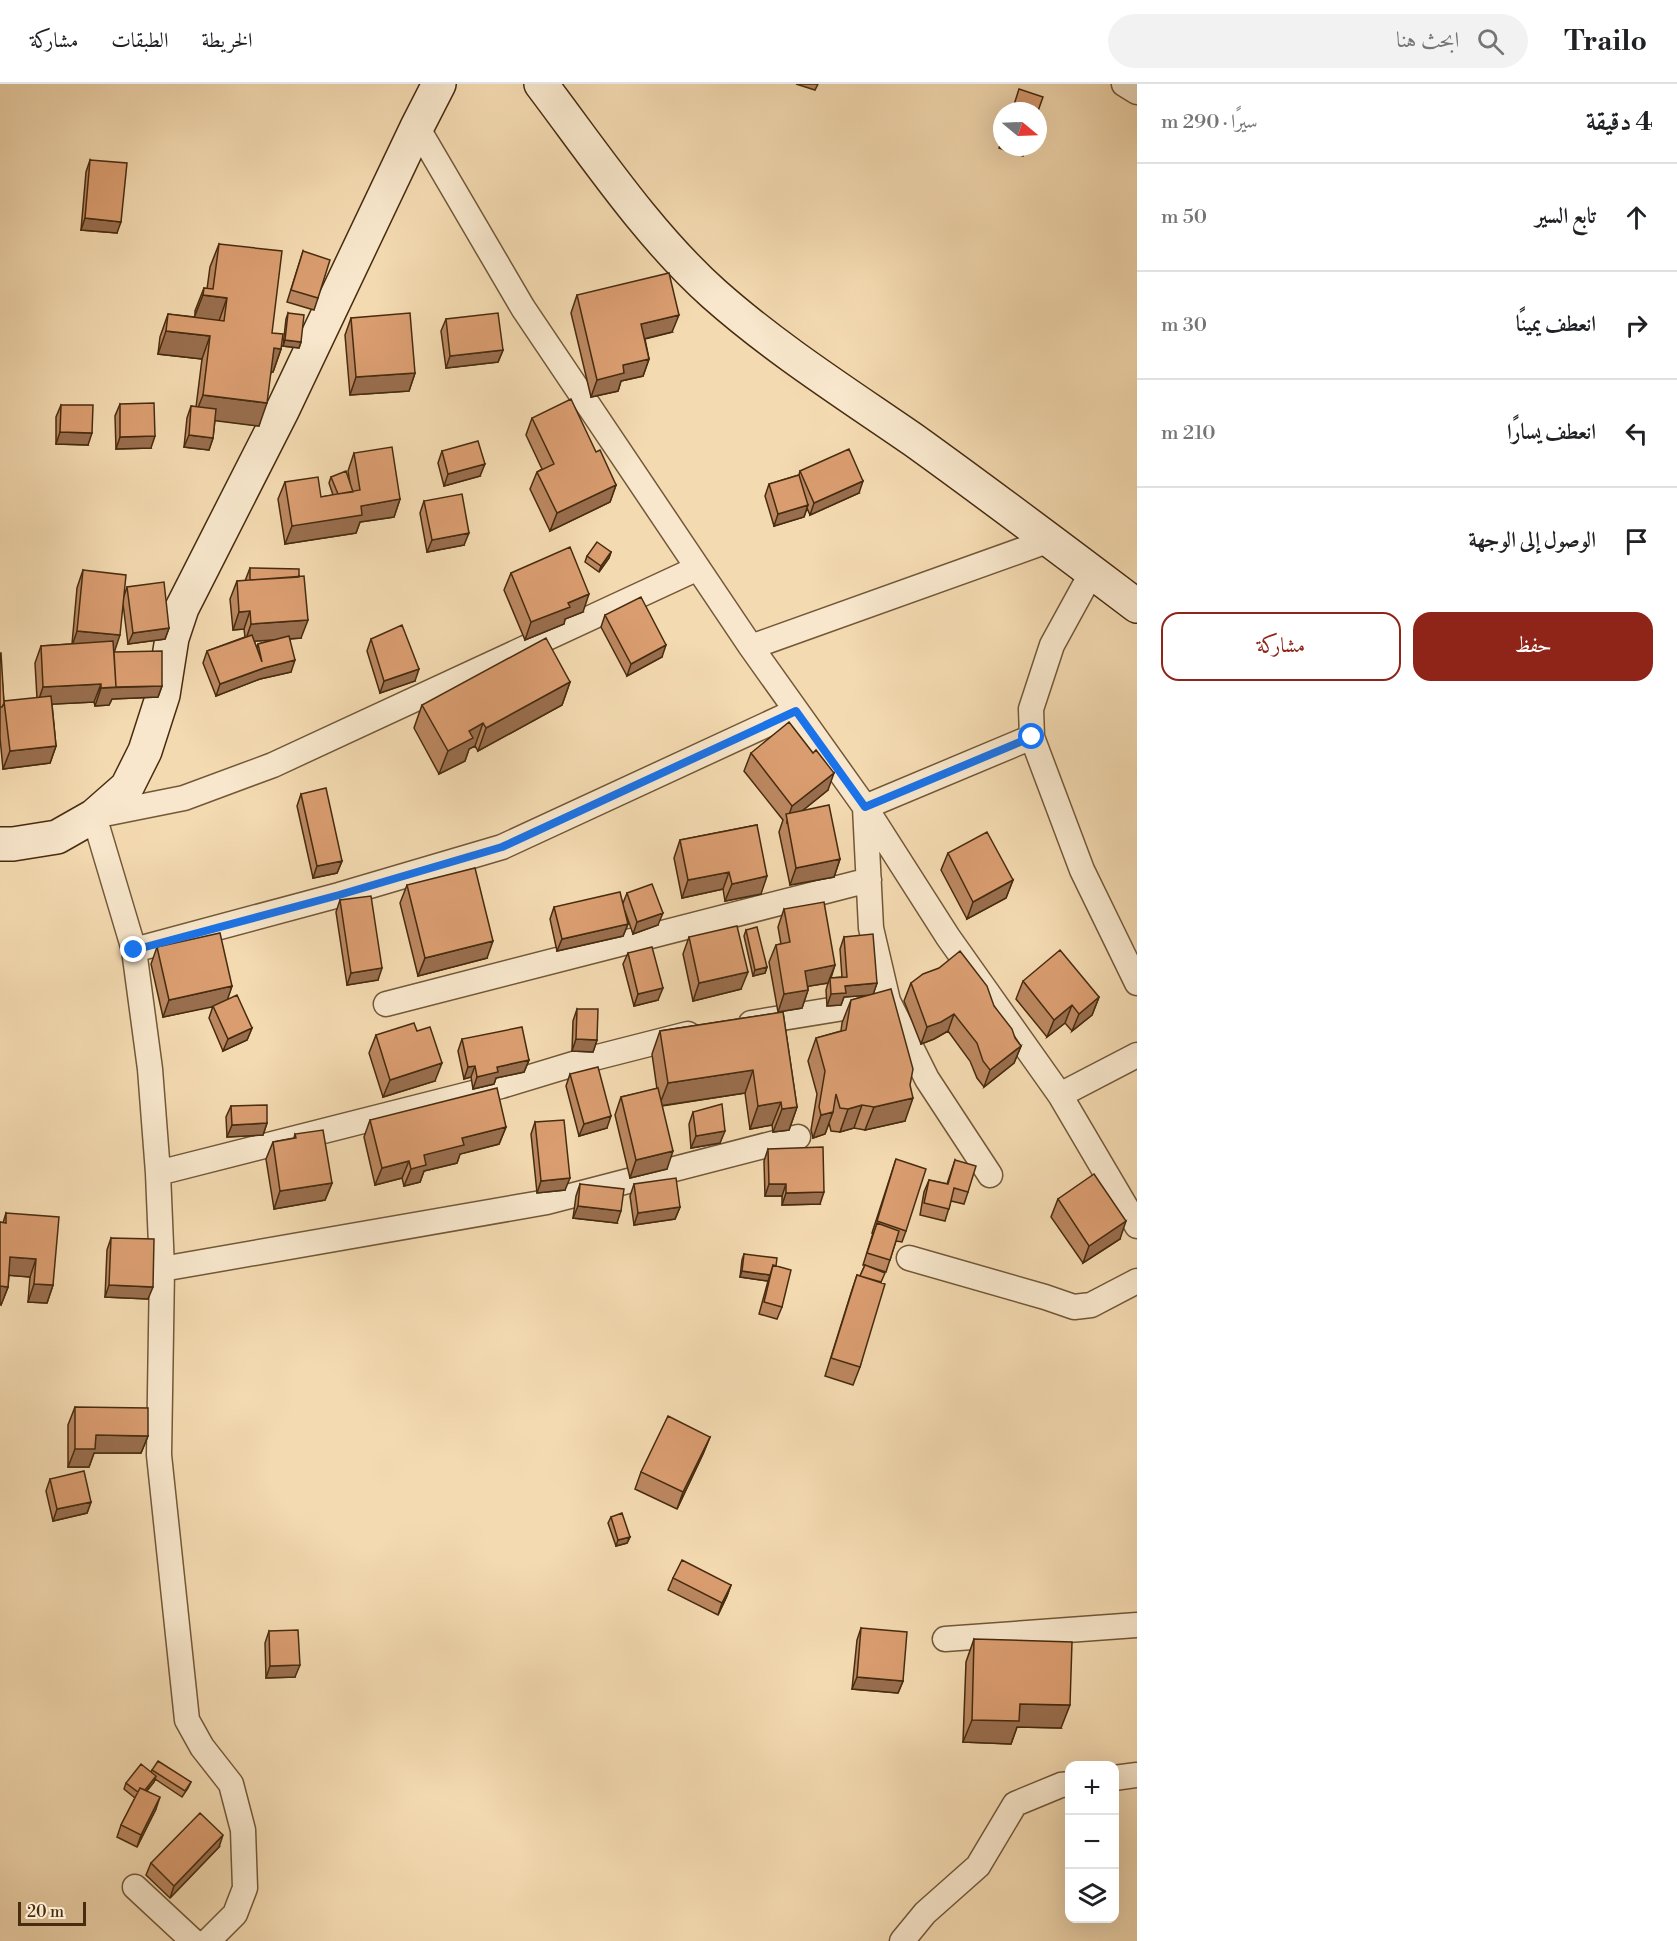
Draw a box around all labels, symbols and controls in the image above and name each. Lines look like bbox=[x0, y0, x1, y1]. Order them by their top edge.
search box bbox=[1108, 14, 1528, 68]
text: Trailo bbox=[1564, 24, 1647, 59]
icon: search bbox=[1474, 25, 1507, 58]
text: ابحث هنا bbox=[1396, 27, 1459, 54]
text: مشاركة bbox=[30, 28, 78, 54]
text: الطبقات bbox=[111, 28, 168, 54]
text: الخريطة bbox=[201, 28, 253, 54]
north arrow bbox=[993, 102, 1047, 156]
text: 4 دقيقة bbox=[1586, 106, 1653, 138]
text: سيرًا · 290 m bbox=[1161, 110, 1258, 135]
icon: ahead bbox=[1620, 201, 1653, 234]
text: تابع السير bbox=[1535, 203, 1596, 230]
text: 50 m bbox=[1161, 205, 1207, 230]
icon: right bbox=[1620, 309, 1653, 342]
text: انعطف يمينًا bbox=[1516, 311, 1596, 338]
text: 30 m bbox=[1161, 313, 1207, 338]
icon: left bbox=[1620, 417, 1653, 450]
text: انعطف يسارًا bbox=[1507, 419, 1596, 446]
text: 210 m bbox=[1161, 421, 1216, 446]
icon: arrive bbox=[1620, 525, 1653, 558]
text: الوصول إلى الوجهة bbox=[1468, 527, 1596, 554]
button: مشاركة bbox=[1161, 612, 1401, 681]
button: حفظ bbox=[1413, 612, 1653, 681]
route start bbox=[1018, 723, 1044, 749]
route end bbox=[120, 936, 146, 962]
map controls bbox=[1065, 1761, 1119, 1923]
button: + bbox=[1065, 1761, 1119, 1815]
button: − bbox=[1065, 1815, 1119, 1869]
button: layers bbox=[1065, 1869, 1119, 1923]
scale bar bbox=[18, 1899, 86, 1926]
text: 20 m bbox=[27, 1902, 64, 1922]

